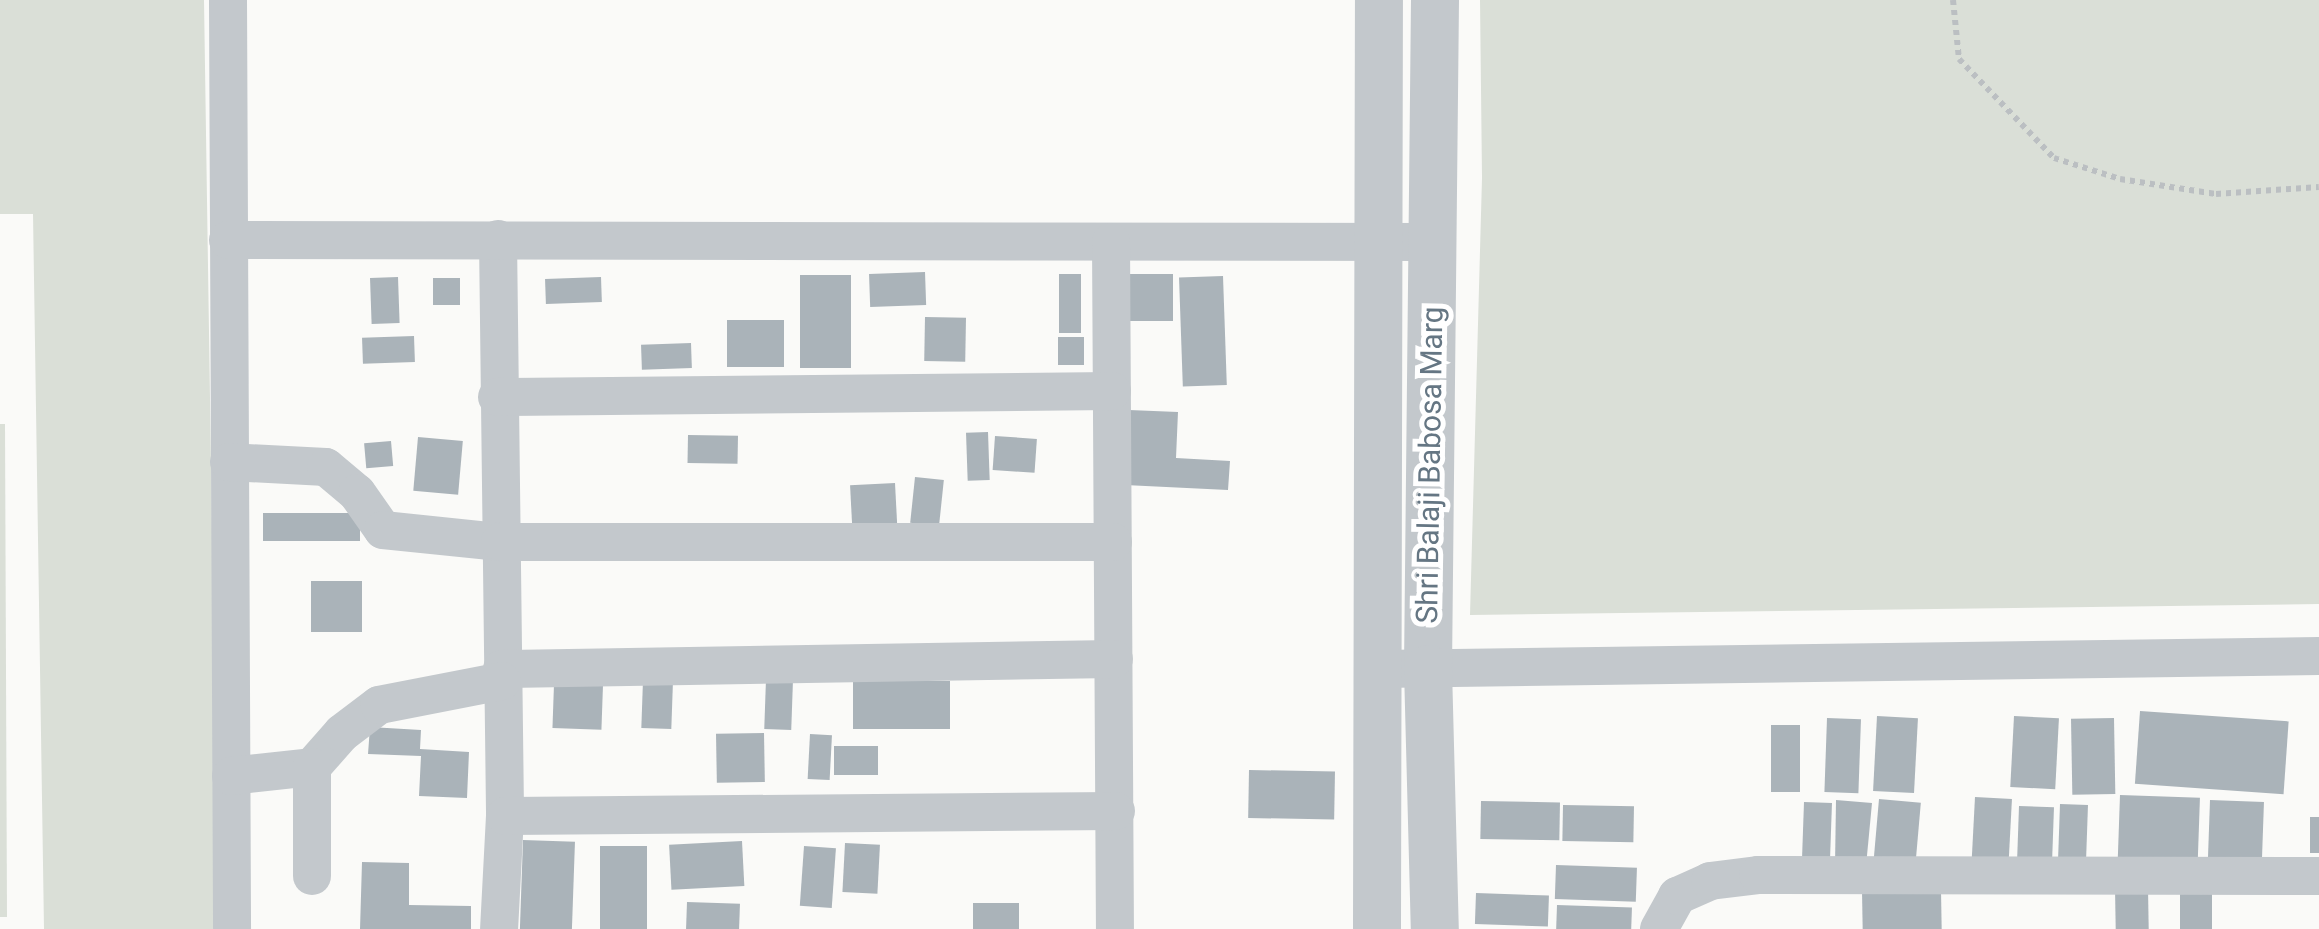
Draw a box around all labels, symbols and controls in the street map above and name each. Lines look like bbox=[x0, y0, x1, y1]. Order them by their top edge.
street label: Shri Balaji Babosa Marg bbox=[1409, 306, 1451, 624]

